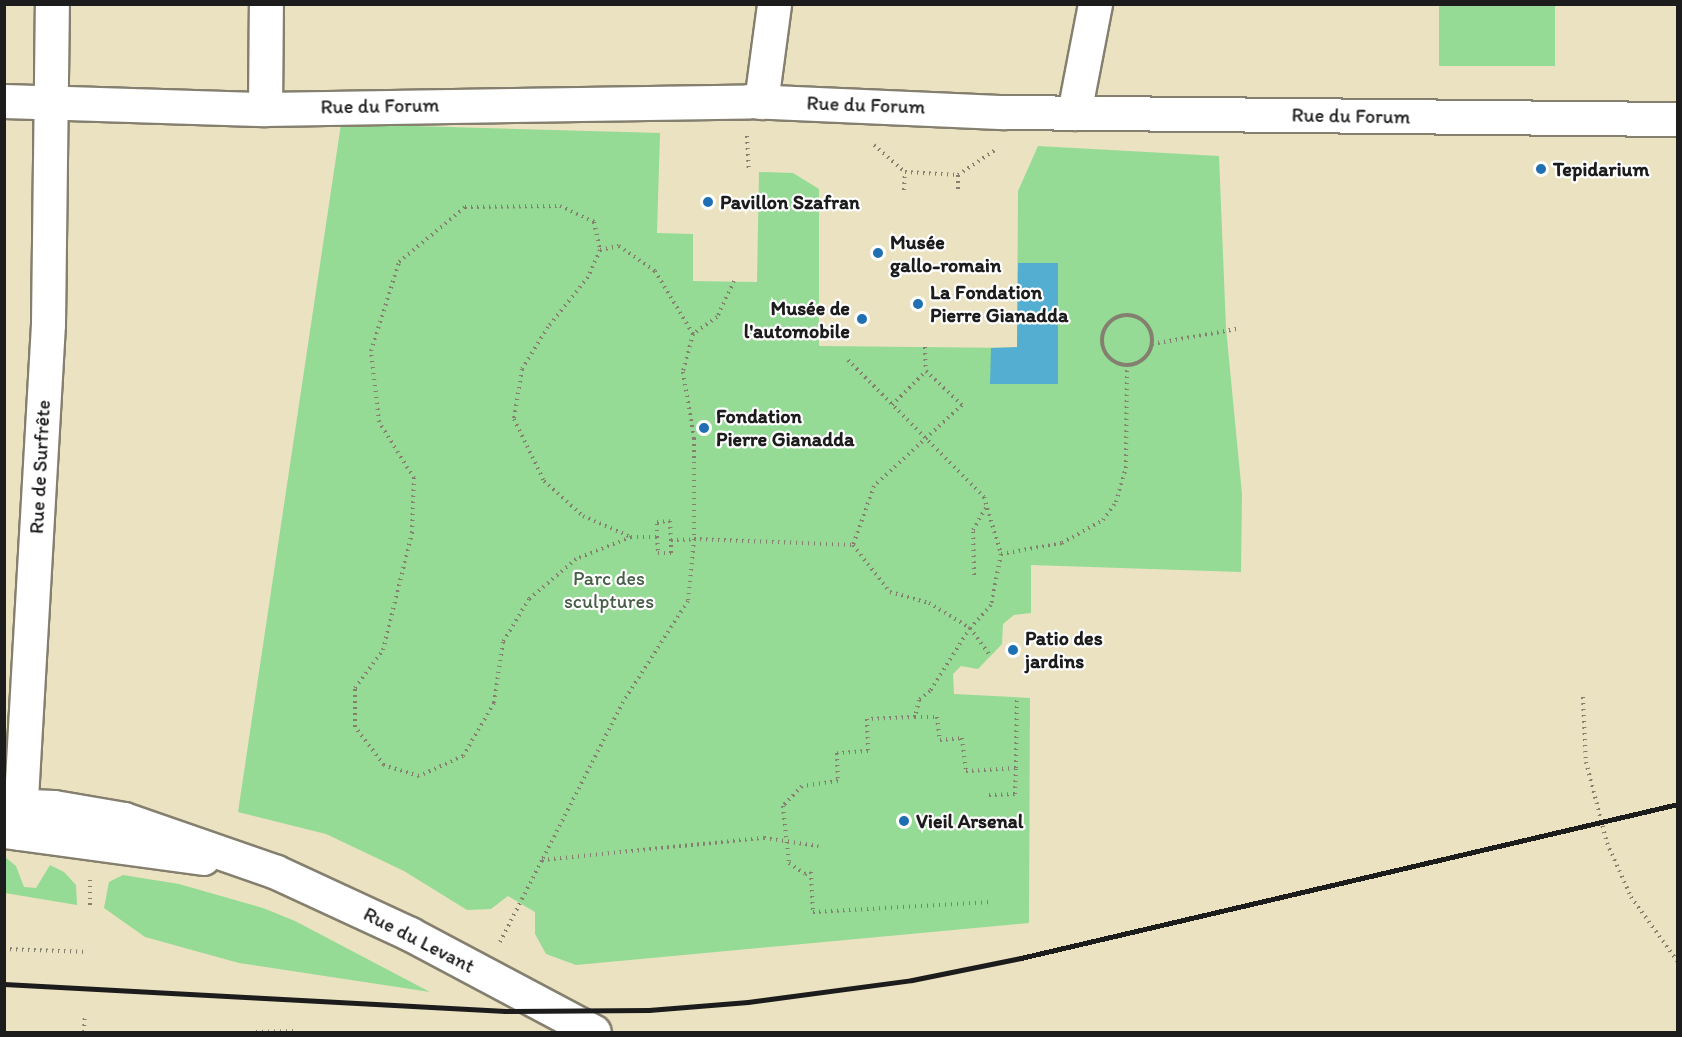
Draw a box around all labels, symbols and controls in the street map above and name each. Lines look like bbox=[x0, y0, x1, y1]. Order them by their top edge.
street label: Rue du Forum bbox=[806, 91, 926, 119]
street label: Rue du Forum bbox=[321, 93, 439, 119]
street label: Rue du Forum bbox=[1292, 103, 1410, 129]
place label: Tepidarium bbox=[1553, 157, 1649, 181]
marker: Tepidarium bbox=[1534, 162, 1548, 176]
place label: Pavillon Szafran bbox=[720, 190, 860, 214]
marker: Pavillon Szafran bbox=[701, 195, 715, 209]
place label: Musée gallo-romain bbox=[890, 230, 1001, 277]
marker: Musée gallo-romain bbox=[871, 246, 885, 260]
place label: La Fondation Pierre Gianadda bbox=[930, 280, 1068, 327]
place label: Musée de l'automobile bbox=[744, 296, 850, 343]
marker: La Fondation Pierre Gianadda bbox=[911, 297, 925, 311]
marker: Musée de l'automobile bbox=[855, 312, 869, 326]
street label: Rue de Surfrête bbox=[24, 399, 56, 535]
place label: Fondation Pierre Gianadda bbox=[716, 404, 854, 451]
marker: Fondation Pierre Gianadda bbox=[697, 421, 711, 435]
park label: Parc des sculptures bbox=[564, 567, 654, 614]
place label: Patio des jardins bbox=[1025, 626, 1103, 673]
marker: Patio des jardins bbox=[1006, 643, 1020, 657]
place label: Vieil Arsenal bbox=[916, 809, 1024, 833]
marker: Vieil Arsenal bbox=[897, 814, 911, 828]
street label: Rue du Levant bbox=[360, 902, 478, 978]

